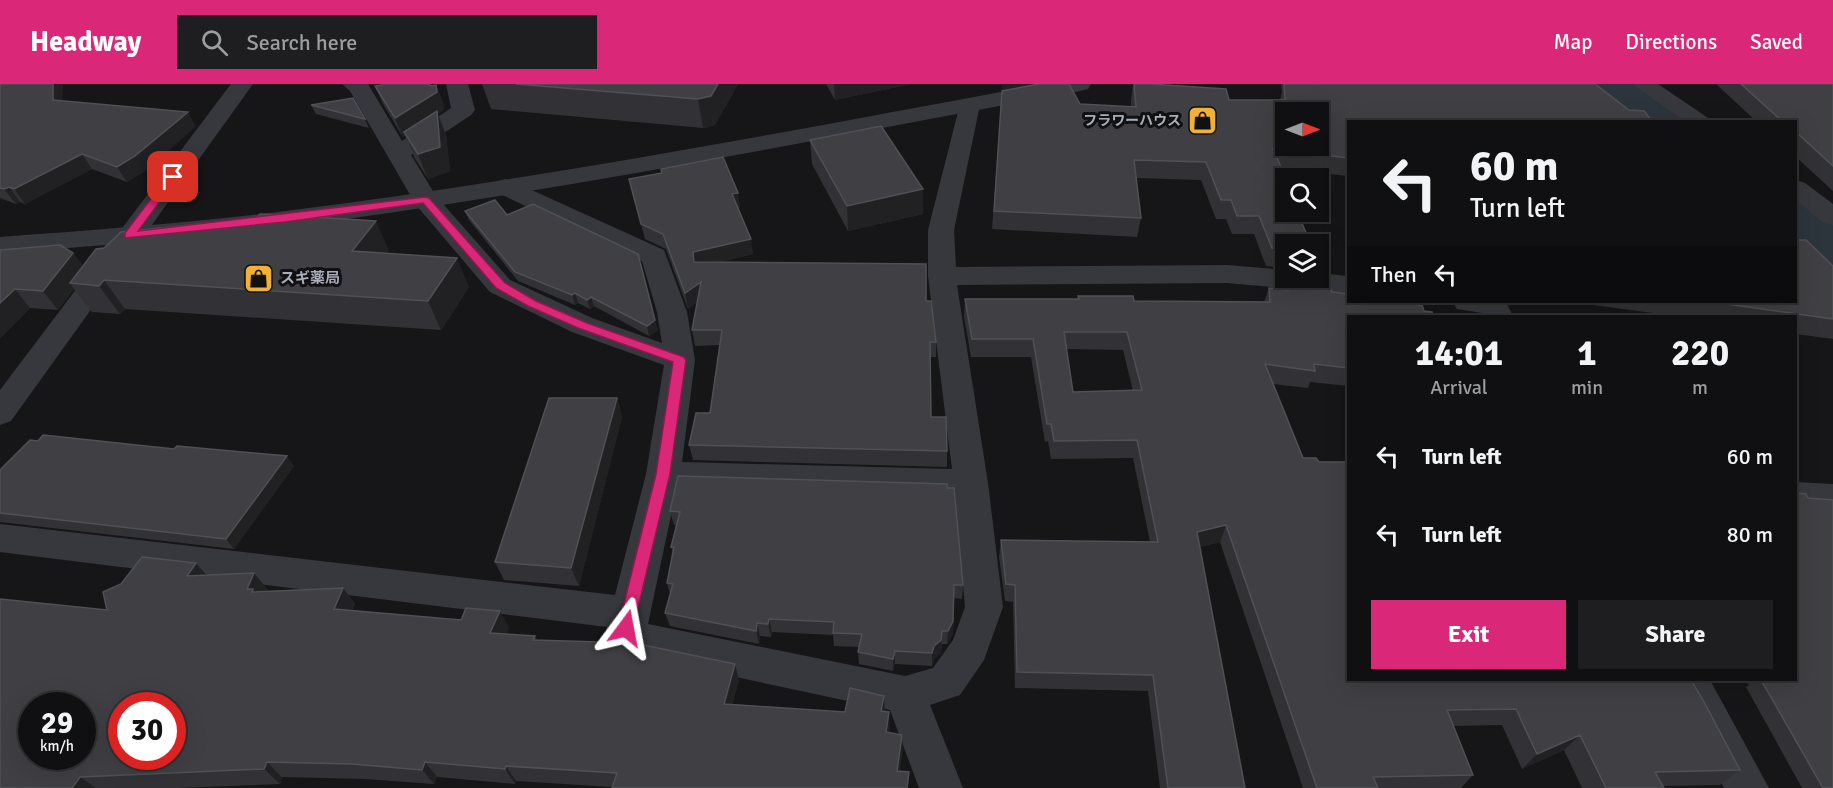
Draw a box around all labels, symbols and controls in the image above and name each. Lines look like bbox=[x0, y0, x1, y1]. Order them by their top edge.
search box bbox=[177, 15, 597, 69]
text: Headway bbox=[30, 25, 141, 59]
icon: search bbox=[198, 26, 231, 59]
text: Search here bbox=[246, 29, 357, 56]
text: Map bbox=[1554, 29, 1592, 55]
text: Directions bbox=[1625, 29, 1717, 55]
text: Saved bbox=[1750, 29, 1803, 55]
north arrow bbox=[1275, 102, 1329, 156]
map controls bbox=[1275, 102, 1329, 288]
shop icon: フラワーハウス bbox=[1186, 104, 1218, 136]
place label: フラワーハウス bbox=[1083, 112, 1181, 129]
text: 60 m bbox=[1470, 141, 1559, 192]
icon: left bbox=[1371, 144, 1449, 222]
pin bbox=[147, 151, 198, 202]
icon: arrive bbox=[156, 160, 189, 193]
button: search bbox=[1275, 168, 1329, 222]
text: Turn left bbox=[1470, 192, 1565, 225]
button: layers bbox=[1275, 234, 1329, 288]
icon: left bbox=[1429, 258, 1462, 291]
text: Then bbox=[1371, 261, 1417, 288]
shop icon: スギ薬局 bbox=[243, 262, 275, 294]
place label: スギ薬局 bbox=[280, 269, 340, 287]
text: 14:01 bbox=[1415, 331, 1503, 376]
text: 1 bbox=[1577, 331, 1597, 376]
text: 220 bbox=[1671, 331, 1729, 376]
text: Arrival bbox=[1430, 375, 1488, 400]
text: min bbox=[1571, 375, 1603, 400]
text: m bbox=[1692, 375, 1708, 400]
icon: left bbox=[1371, 440, 1404, 473]
text: Turn left bbox=[1422, 443, 1502, 470]
text: 60 m bbox=[1727, 443, 1773, 470]
icon: left bbox=[1371, 518, 1404, 551]
text: Turn left bbox=[1422, 521, 1502, 548]
text: 80 m bbox=[1727, 521, 1773, 548]
position arrow bbox=[594, 596, 658, 660]
button: Exit bbox=[1371, 600, 1566, 669]
button: Share bbox=[1578, 600, 1773, 669]
speed limit sign: 30 bbox=[108, 692, 186, 770]
text: 29 bbox=[41, 705, 73, 742]
text: km/h bbox=[40, 737, 74, 755]

